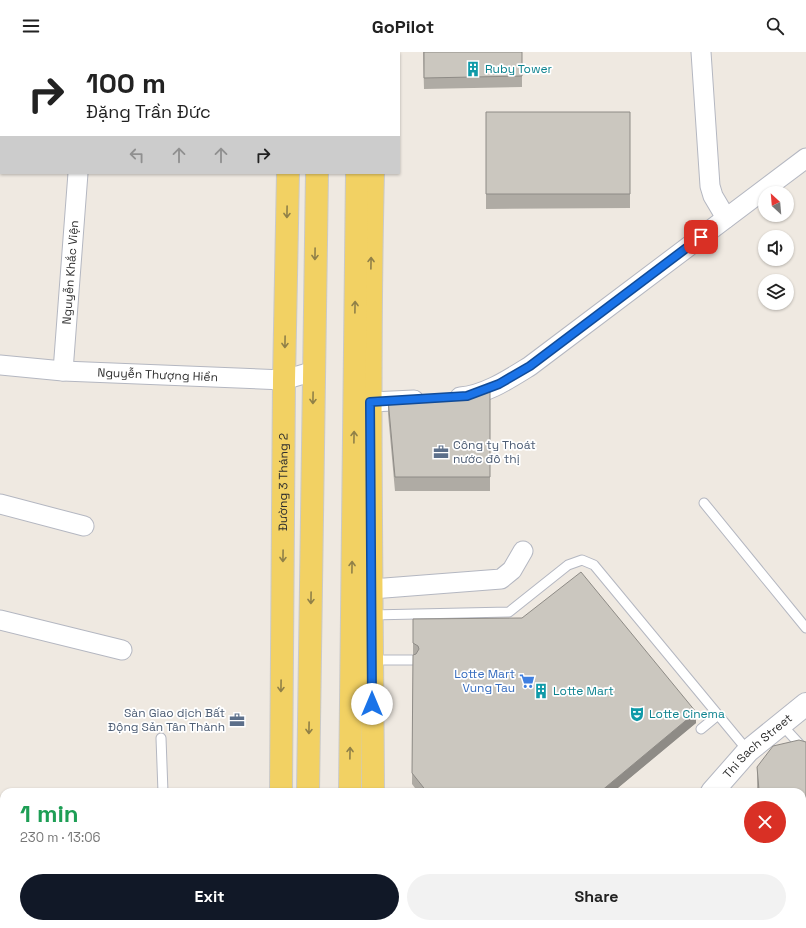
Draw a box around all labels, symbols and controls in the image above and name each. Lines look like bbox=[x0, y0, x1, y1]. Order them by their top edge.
icon: menu bbox=[20, 15, 42, 37]
text: GoPilot bbox=[372, 15, 434, 38]
icon: search bbox=[764, 15, 786, 37]
building icon: Ruby Tower bbox=[464, 60, 482, 78]
place label: Ruby Tower bbox=[485, 61, 553, 77]
text: 100 m bbox=[86, 65, 166, 101]
icon: right bbox=[20, 68, 72, 120]
text: Đặng Trần Đức bbox=[86, 100, 211, 123]
icon: left bbox=[126, 144, 148, 166]
icon: ahead bbox=[168, 144, 190, 166]
icon: ahead bbox=[210, 144, 232, 166]
icon: right bbox=[252, 144, 274, 166]
north arrow bbox=[758, 186, 794, 222]
map controls bbox=[758, 186, 794, 310]
one-way arrow bbox=[283, 205, 291, 218]
street label: Nguyễn Khắc Viện bbox=[59, 220, 82, 325]
pin bbox=[684, 220, 718, 254]
icon: arrive bbox=[690, 226, 712, 248]
button: sound bbox=[758, 230, 794, 266]
one-way arrow bbox=[312, 247, 319, 260]
one-way arrow bbox=[367, 257, 375, 270]
button: layers bbox=[758, 274, 794, 310]
one-way arrow bbox=[351, 301, 359, 314]
one-way arrow bbox=[281, 335, 289, 348]
street label: Nguyễn Thượng Hiền bbox=[97, 364, 218, 385]
one-way arrow bbox=[309, 391, 317, 404]
one-way arrow bbox=[350, 431, 358, 444]
street label: Đường 3 Tháng 2 bbox=[275, 433, 292, 531]
place label: Công ty Thoát nước đô thị bbox=[453, 437, 536, 467]
office icon: Công ty Thoát nước đô thị bbox=[432, 443, 450, 461]
one-way arrow bbox=[279, 549, 287, 562]
one-way arrow bbox=[348, 561, 356, 574]
one-way arrow bbox=[307, 591, 315, 604]
place label: Lotte Mart Vung Tau bbox=[454, 666, 515, 696]
supermarket icon: Lotte Mart Vung Tau bbox=[518, 672, 536, 690]
one-way arrow bbox=[277, 679, 285, 692]
building icon: Lotte Mart bbox=[532, 682, 550, 700]
position arrow bbox=[351, 683, 393, 725]
place label: Lotte Mart bbox=[553, 683, 614, 699]
place label: Sàn Giao dịch Bất Động Sản Tân Thành bbox=[108, 705, 225, 735]
theatre icon: Lotte Cinema bbox=[628, 705, 646, 723]
place label: Lotte Cinema bbox=[649, 706, 725, 722]
street label: Thi Sach Street bbox=[720, 710, 796, 782]
office icon: Sàn Giao dịch Bất Động Sản Tân Thành bbox=[228, 711, 246, 729]
one-way arrow bbox=[305, 721, 313, 734]
one-way arrow bbox=[346, 747, 354, 760]
text: 1 min bbox=[20, 798, 79, 829]
button: close bbox=[744, 801, 786, 843]
text: 230 m · 13:06 bbox=[20, 829, 100, 846]
button: Exit bbox=[20, 874, 399, 920]
button: Share bbox=[407, 874, 786, 920]

